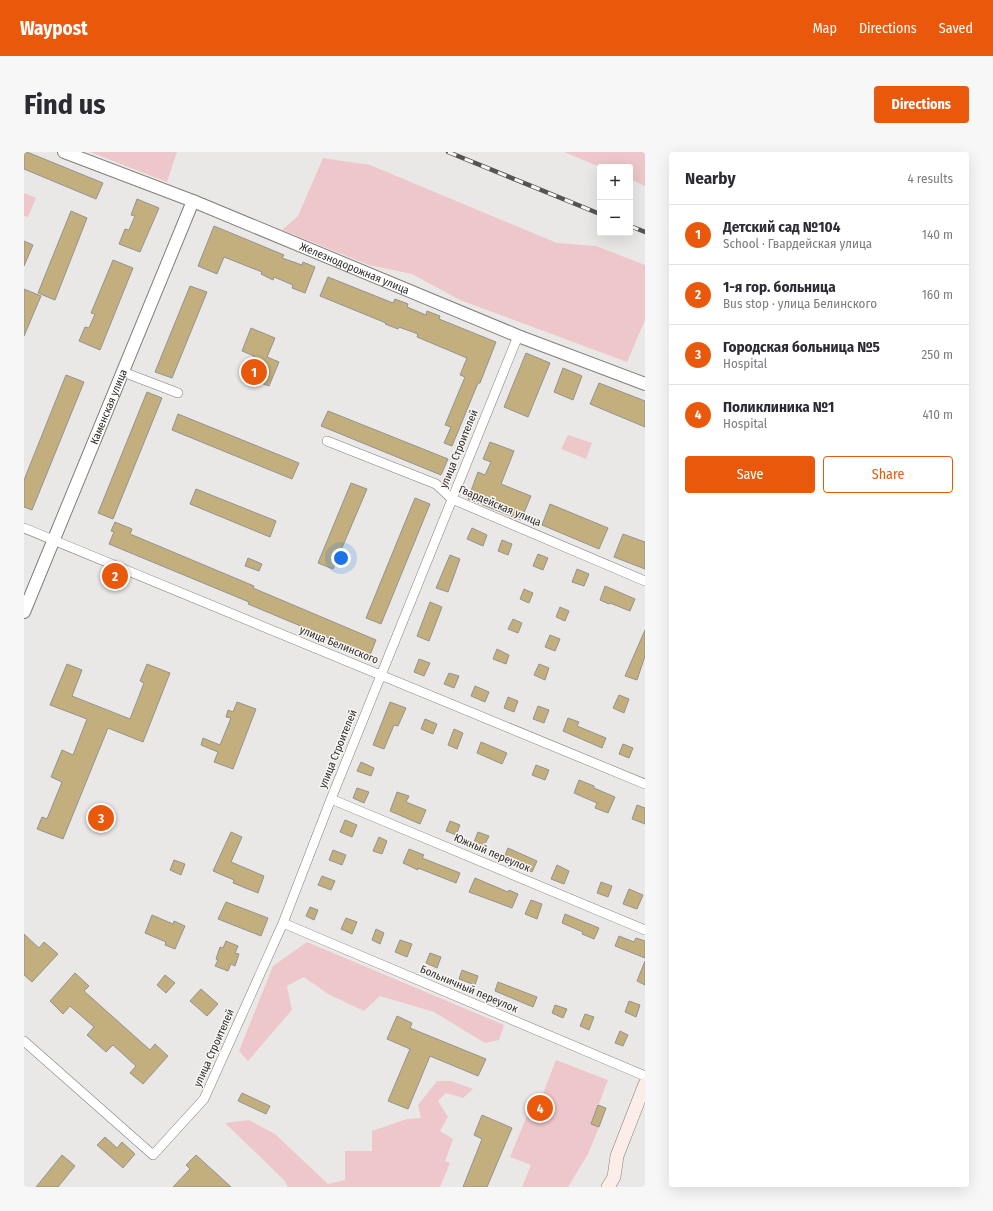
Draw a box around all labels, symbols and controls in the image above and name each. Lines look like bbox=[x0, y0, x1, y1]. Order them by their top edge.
text: Waypost bbox=[20, 17, 88, 40]
text: Map bbox=[813, 20, 837, 37]
text: Directions bbox=[859, 20, 917, 37]
text: Saved bbox=[939, 20, 973, 37]
button: Directions bbox=[874, 86, 969, 123]
text: Find us bbox=[24, 88, 106, 121]
map controls bbox=[597, 164, 633, 236]
button: + bbox=[597, 164, 633, 200]
text: Nearby bbox=[685, 168, 736, 189]
text: 4 results bbox=[907, 171, 953, 186]
button: − bbox=[597, 200, 633, 236]
text: Детский сад №104 bbox=[723, 218, 840, 236]
text: 1 bbox=[695, 227, 701, 242]
text: 140 m bbox=[922, 227, 953, 242]
text: School · Гвардейская улица bbox=[723, 236, 872, 251]
street label: Железнодорожная улица bbox=[298, 240, 411, 297]
text: 1-я гор. больница bbox=[723, 278, 836, 296]
text: 2 bbox=[695, 287, 701, 302]
text: 160 m bbox=[922, 287, 953, 302]
text: Bus stop · улица Белинского bbox=[723, 296, 877, 311]
text: Городская больница №5 bbox=[723, 338, 880, 356]
text: 3 bbox=[695, 347, 701, 362]
text: 250 m bbox=[921, 347, 953, 362]
text: Hospital bbox=[723, 356, 767, 371]
pin: 1 bbox=[241, 357, 267, 387]
street label: Каменская улица bbox=[87, 367, 130, 446]
text: Поликлиника №1 bbox=[723, 398, 834, 416]
text: 4 bbox=[695, 407, 701, 422]
text: 410 m bbox=[923, 407, 953, 422]
street label: улица Строителей bbox=[437, 408, 481, 490]
text: Hospital bbox=[723, 416, 767, 431]
button: Save bbox=[685, 456, 815, 493]
button: Share bbox=[823, 456, 953, 493]
street label: Гвардейская улица bbox=[457, 483, 543, 529]
your location bbox=[331, 548, 351, 568]
pin: 2 bbox=[102, 561, 128, 591]
street label: улица Белинского bbox=[298, 623, 381, 667]
street label: улица Строителей bbox=[316, 708, 360, 790]
pin: 3 bbox=[88, 803, 114, 833]
street label: Южный переулок bbox=[452, 831, 533, 875]
street label: Больничный переулок bbox=[418, 963, 521, 1016]
street label: улица Строителей bbox=[191, 1007, 237, 1089]
pin: 4 bbox=[527, 1093, 553, 1123]

